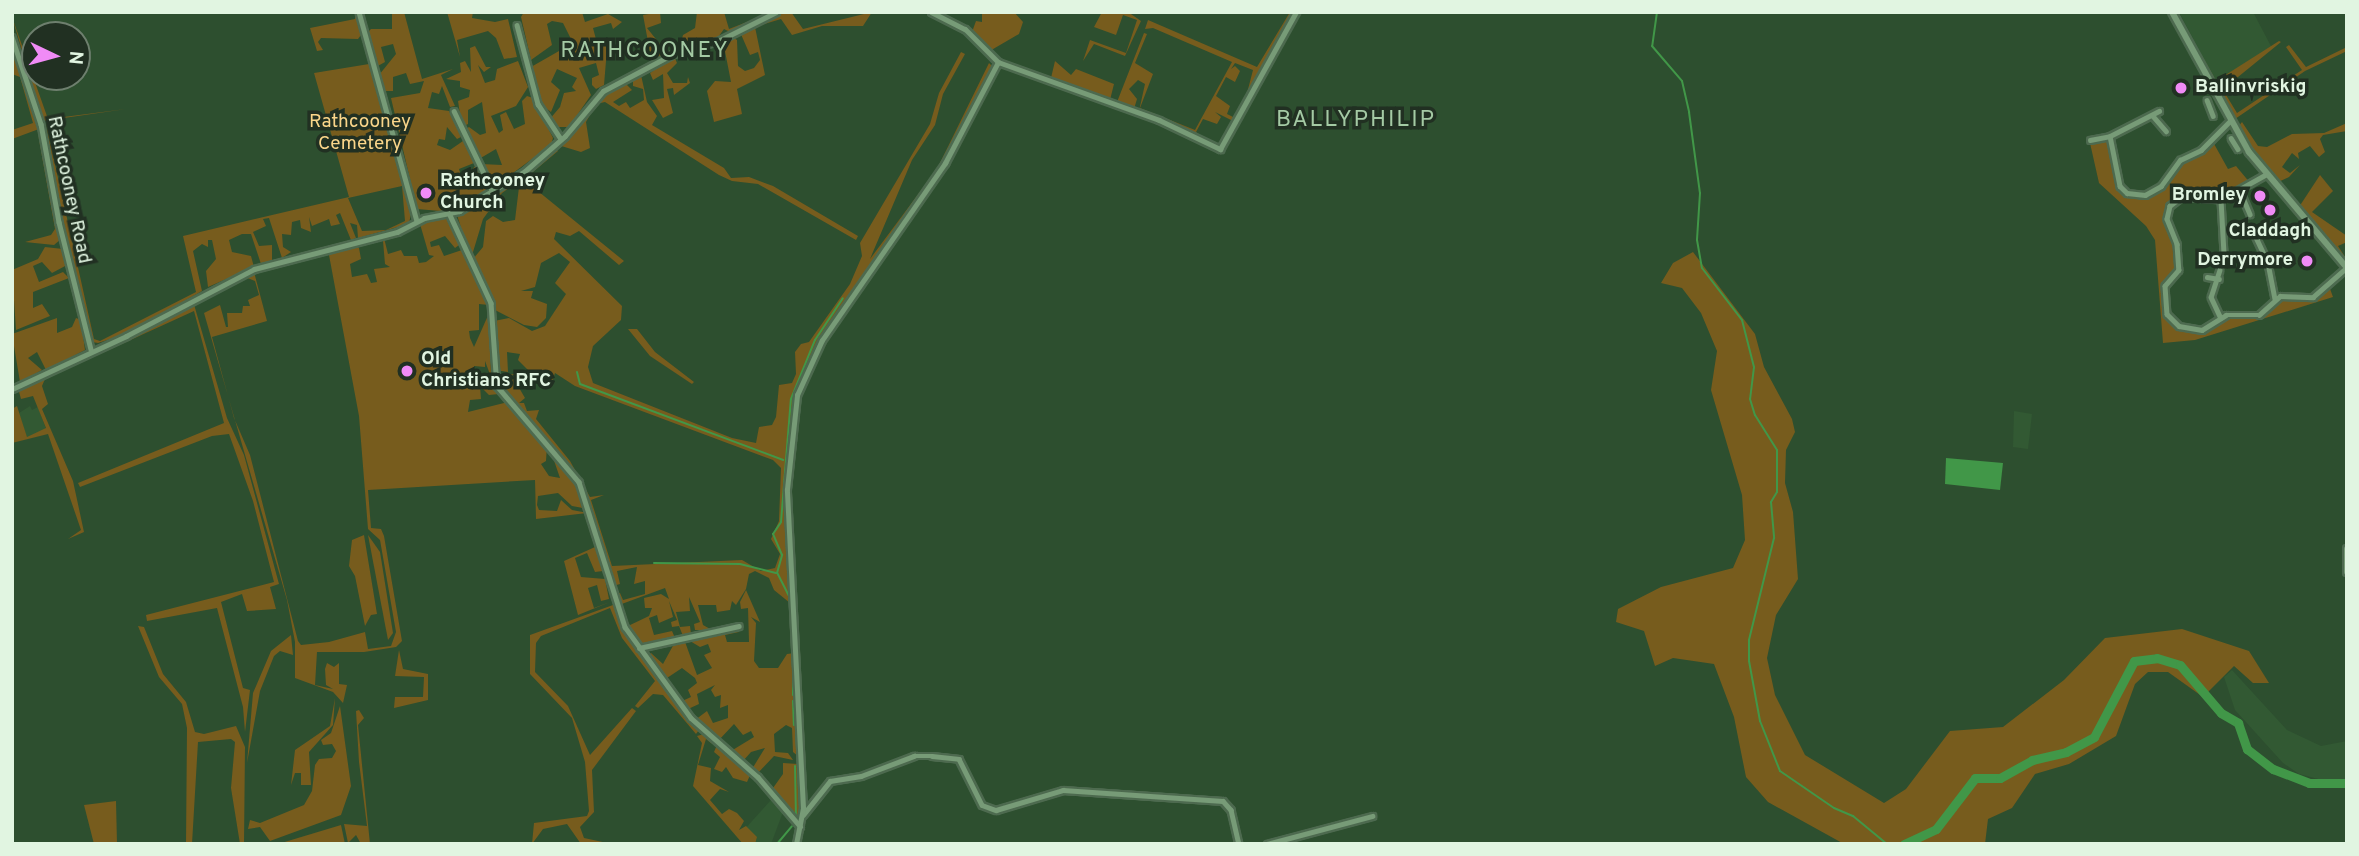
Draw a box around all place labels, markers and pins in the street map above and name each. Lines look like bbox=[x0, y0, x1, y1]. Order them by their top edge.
place label: Ballinvriskig bbox=[2195, 77, 2307, 99]
marker: Ballinvriskig bbox=[2173, 80, 2189, 96]
place label: Rathcooney Church bbox=[440, 171, 545, 215]
marker: Rathcooney Church bbox=[418, 185, 434, 201]
place label: Bromley bbox=[2172, 185, 2246, 207]
marker: Bromley bbox=[2252, 188, 2268, 204]
marker: Claddagh bbox=[2262, 202, 2278, 218]
place label: Claddagh bbox=[2228, 221, 2312, 243]
place label: Derrymore bbox=[2197, 250, 2293, 272]
marker: Derrymore bbox=[2299, 253, 2315, 269]
place label: Old Christians RFC bbox=[421, 349, 551, 393]
marker: Old Christians RFC bbox=[399, 363, 415, 379]

